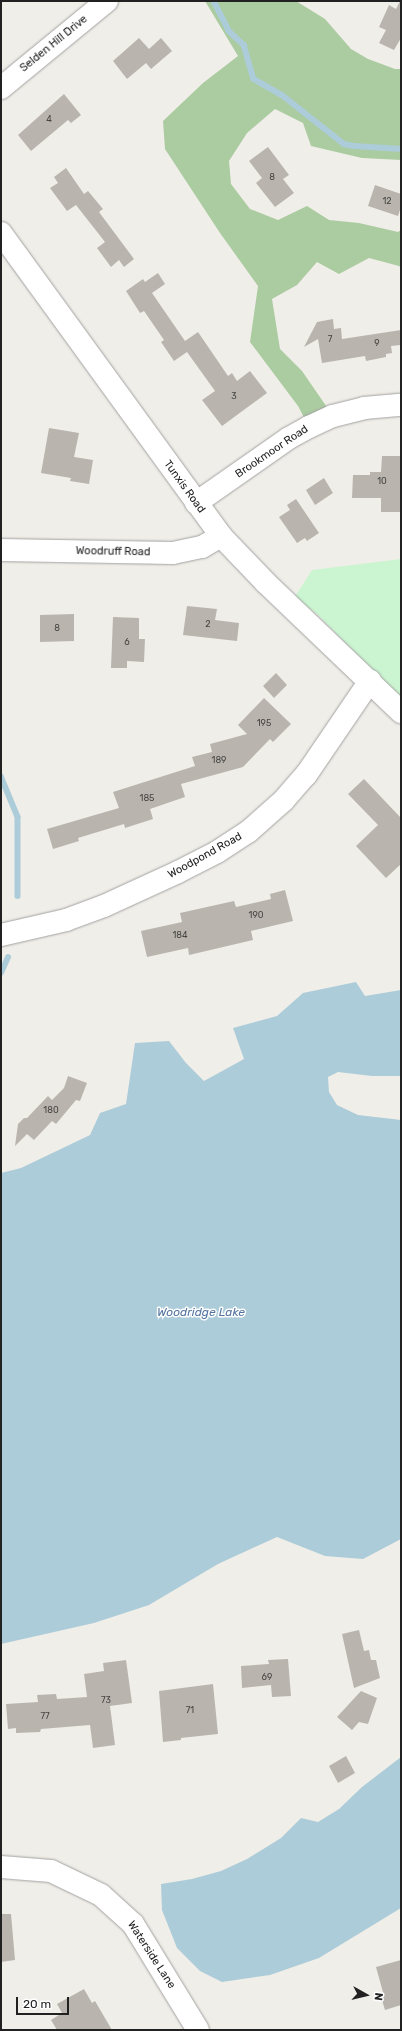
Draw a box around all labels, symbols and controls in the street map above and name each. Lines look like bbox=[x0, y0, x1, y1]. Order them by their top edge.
street label: Selden Hill Drive bbox=[18, 13, 90, 75]
house number: 4 bbox=[46, 114, 52, 124]
house number: 8 bbox=[269, 172, 275, 182]
house number: 12 bbox=[382, 196, 392, 206]
house number: 7 bbox=[328, 334, 332, 344]
house number: 9 bbox=[374, 338, 380, 348]
house number: 3 bbox=[231, 391, 237, 401]
street label: Brookmoor Road bbox=[233, 423, 311, 481]
street label: Tunxis Road bbox=[161, 458, 207, 516]
house number: 10 bbox=[377, 476, 387, 486]
street label: Woodruff Road bbox=[75, 545, 151, 559]
house number: 2 bbox=[205, 619, 211, 629]
house number: 8 bbox=[54, 623, 60, 633]
house number: 6 bbox=[124, 637, 130, 647]
house number: 195 bbox=[257, 718, 271, 728]
house number: 189 bbox=[212, 755, 226, 765]
house number: 185 bbox=[140, 793, 154, 803]
street label: Woodpond Road bbox=[166, 830, 244, 882]
house number: 190 bbox=[249, 910, 263, 920]
house number: 184 bbox=[172, 930, 188, 940]
house number: 180 bbox=[43, 1105, 59, 1115]
water label: Woodridge Lake bbox=[157, 1306, 245, 1320]
house number: 69 bbox=[262, 1672, 272, 1682]
house number: 73 bbox=[101, 1695, 111, 1705]
house number: 71 bbox=[186, 1705, 194, 1715]
house number: 77 bbox=[40, 1711, 50, 1721]
street label: Waterside Lane bbox=[124, 1919, 178, 1991]
north arrow bbox=[346, 1975, 386, 2015]
scale bar bbox=[18, 1989, 71, 2015]
text: N bbox=[371, 1992, 385, 2002]
text: 20 m bbox=[23, 1997, 51, 2011]

